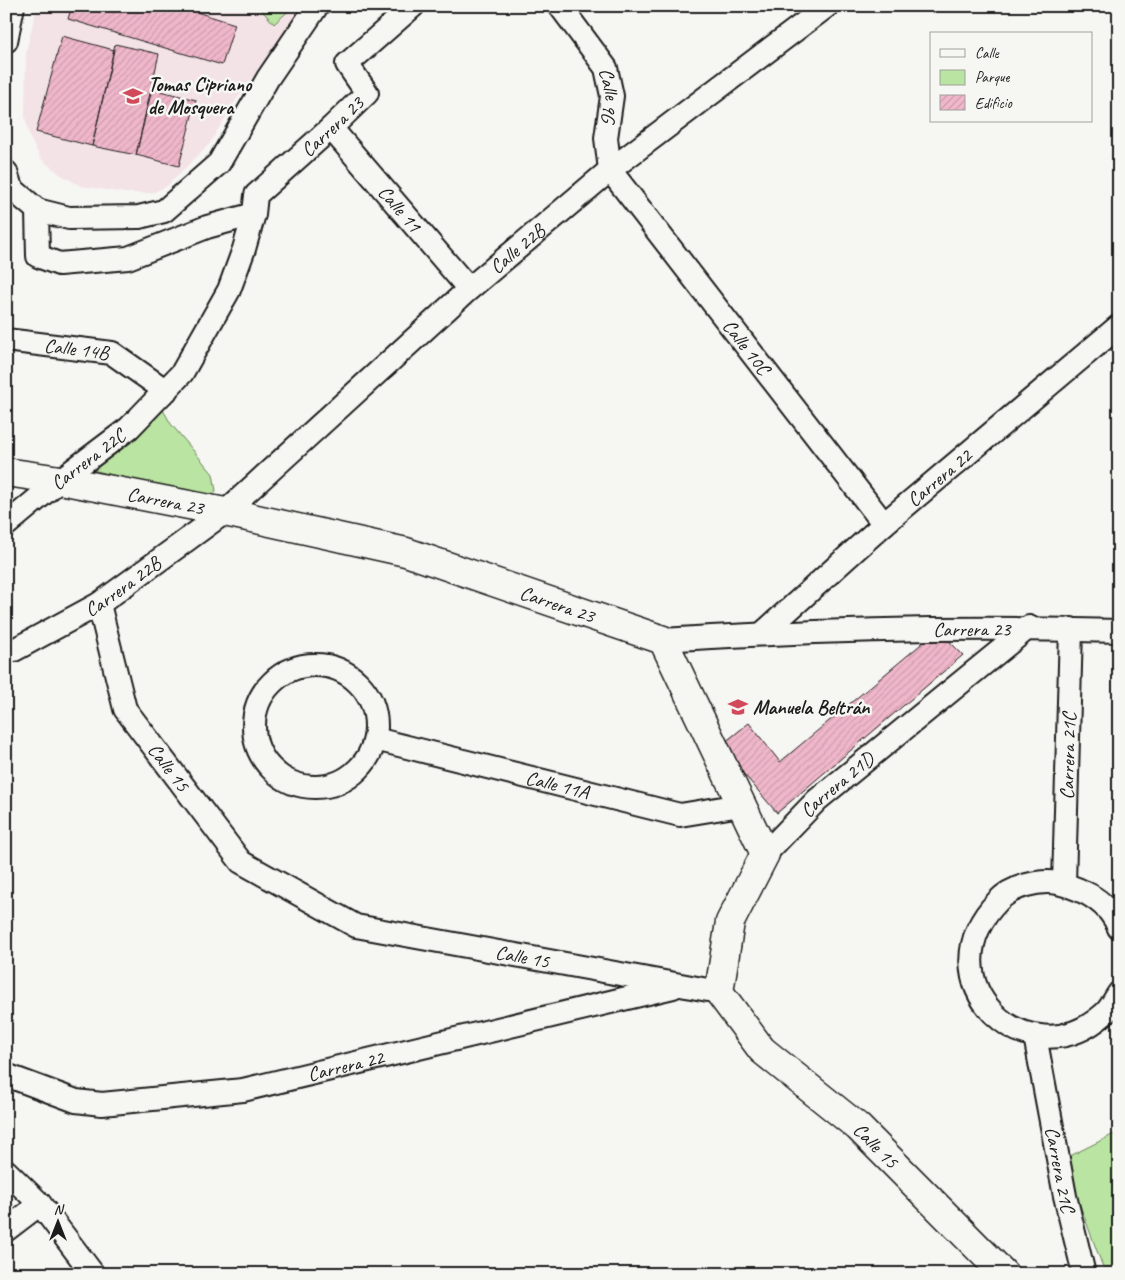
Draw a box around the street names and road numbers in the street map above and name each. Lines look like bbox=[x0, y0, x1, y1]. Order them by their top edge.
street label: Calle 9G bbox=[593, 66, 625, 126]
street label: Carrera 23 bbox=[296, 90, 371, 162]
street label: Calle 11 bbox=[372, 180, 427, 238]
street label: Calle 22B bbox=[485, 217, 551, 279]
street label: Calle 10C bbox=[717, 314, 777, 382]
street label: Calle 14B bbox=[43, 333, 112, 366]
street label: Carrera 22C bbox=[46, 422, 132, 496]
street label: Carrera 22 bbox=[902, 442, 979, 512]
street label: Carrera 23 bbox=[125, 481, 208, 521]
street label: Carrera 22B bbox=[81, 550, 167, 622]
street label: Carrera 23 bbox=[517, 580, 600, 629]
street label: Carrera 23 bbox=[933, 617, 1012, 642]
street label: Carrera 21C bbox=[1054, 710, 1082, 800]
street label: Calle 15 bbox=[142, 738, 196, 797]
street label: Carrera 21D bbox=[795, 746, 880, 823]
street label: Calle 11A bbox=[523, 765, 592, 805]
street label: Calle 15 bbox=[493, 940, 552, 974]
street label: Carrera 22 bbox=[305, 1044, 388, 1087]
street label: Calle 15 bbox=[848, 1117, 904, 1174]
street label: Carrera 21C bbox=[1039, 1125, 1081, 1218]

